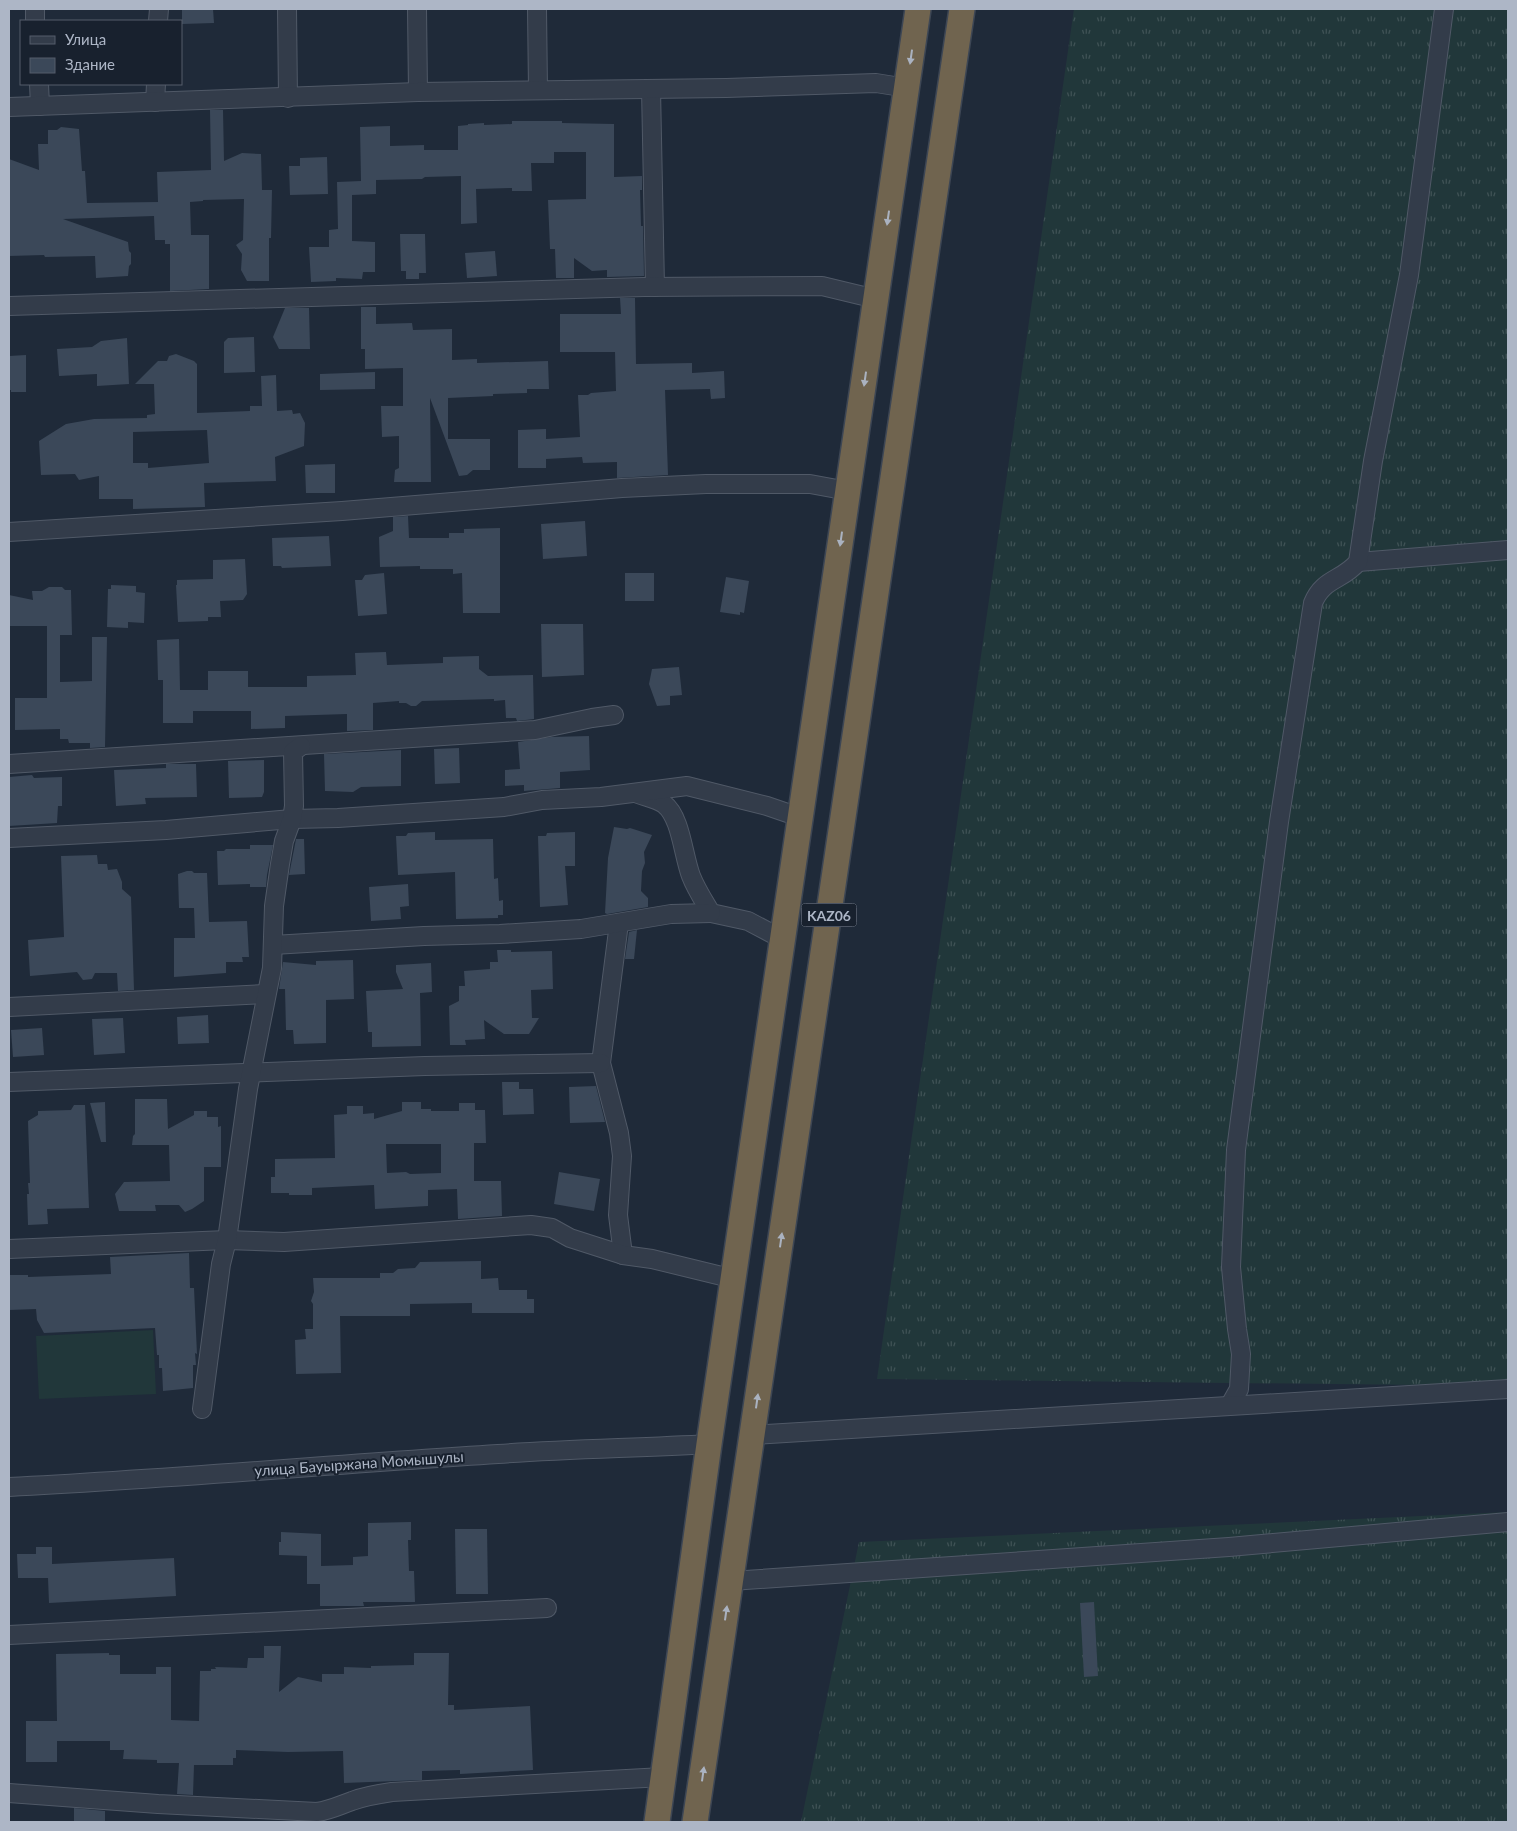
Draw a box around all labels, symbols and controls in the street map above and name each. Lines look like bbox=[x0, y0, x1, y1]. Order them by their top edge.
legend bbox=[20, 20, 182, 85]
text: Улица bbox=[65, 30, 106, 48]
one-way arrow bbox=[907, 49, 915, 65]
text: Здание bbox=[65, 55, 115, 73]
one-way arrow bbox=[884, 210, 892, 226]
one-way arrow bbox=[861, 371, 869, 387]
one-way arrow bbox=[837, 532, 845, 548]
road number: KАZ06 bbox=[802, 904, 856, 926]
one-way arrow bbox=[777, 1231, 785, 1247]
one-way arrow bbox=[754, 1392, 762, 1408]
street label: улица Бауыржана Момышулы bbox=[254, 1447, 464, 1479]
one-way arrow bbox=[723, 1605, 731, 1621]
one-way arrow bbox=[699, 1766, 707, 1782]

